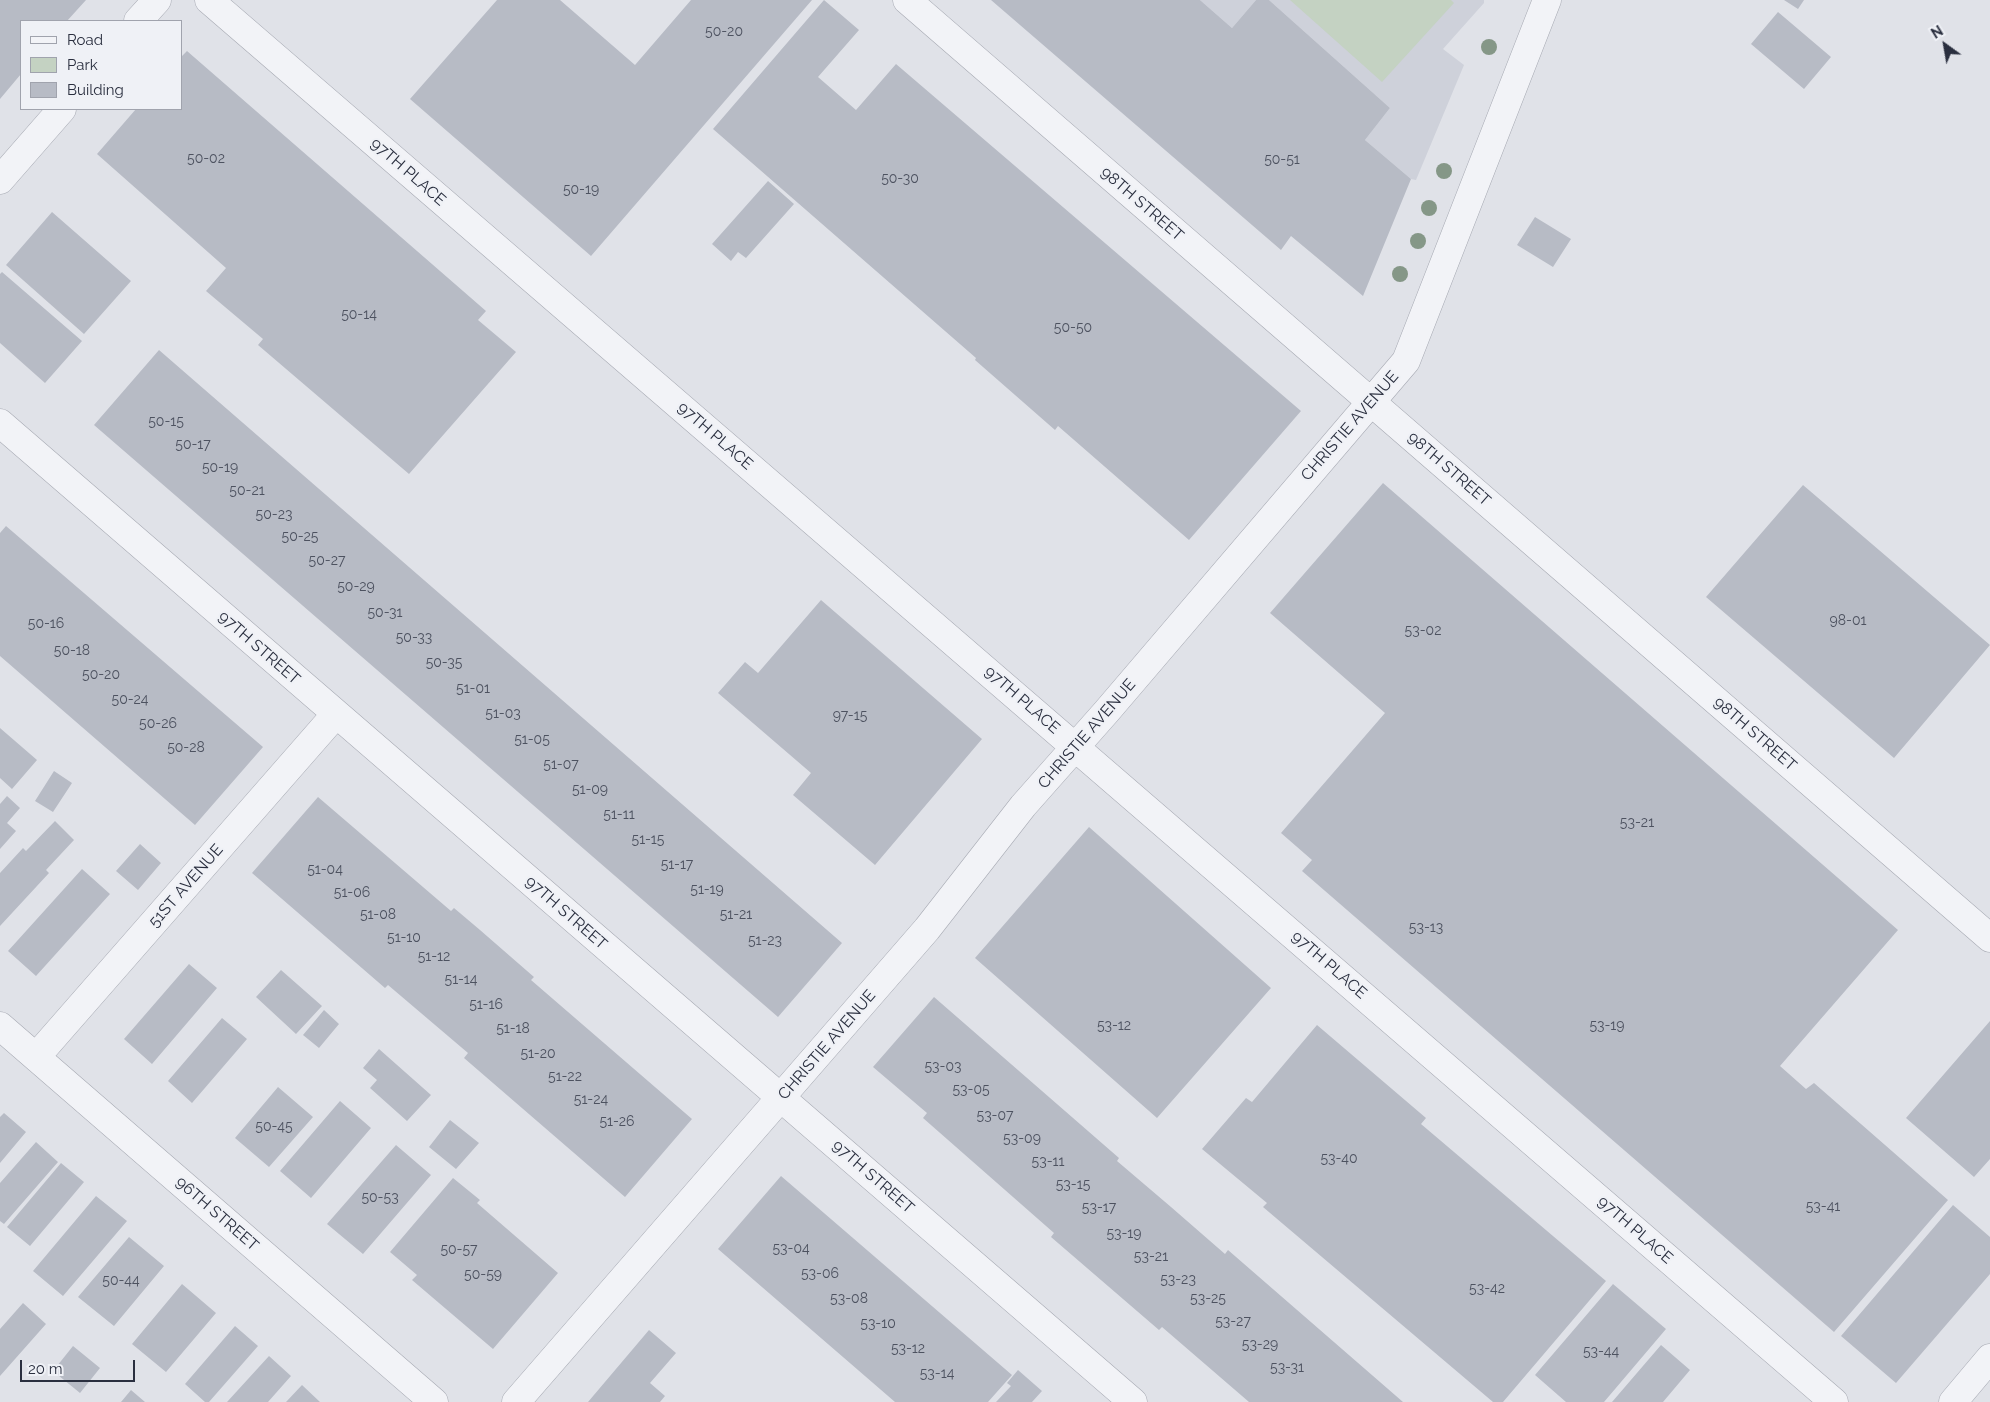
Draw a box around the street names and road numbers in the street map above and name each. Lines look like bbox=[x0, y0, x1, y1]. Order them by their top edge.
street label: 97TH PLACE bbox=[366, 134, 450, 210]
street label: 98TH STREET bbox=[1097, 163, 1187, 245]
street label: CHRISTIE AVENUE bbox=[1297, 367, 1403, 485]
street label: 97TH PLACE bbox=[673, 398, 757, 474]
street label: 98TH STREET bbox=[1404, 428, 1494, 510]
street label: 97TH STREET bbox=[214, 607, 304, 689]
street label: 97TH PLACE bbox=[980, 662, 1064, 738]
street label: CHRISTIE AVENUE bbox=[1034, 675, 1140, 793]
street label: 98TH STREET bbox=[1710, 693, 1800, 775]
street label: 51ST AVENUE bbox=[145, 841, 227, 931]
street label: 97TH STREET bbox=[521, 872, 611, 954]
street label: 97TH PLACE bbox=[1287, 927, 1371, 1003]
street label: CHRISTIE AVENUE bbox=[774, 986, 880, 1104]
street label: 97TH STREET bbox=[828, 1136, 918, 1218]
street label: 96TH STREET bbox=[172, 1173, 262, 1255]
street label: 97TH PLACE bbox=[1593, 1192, 1677, 1268]

